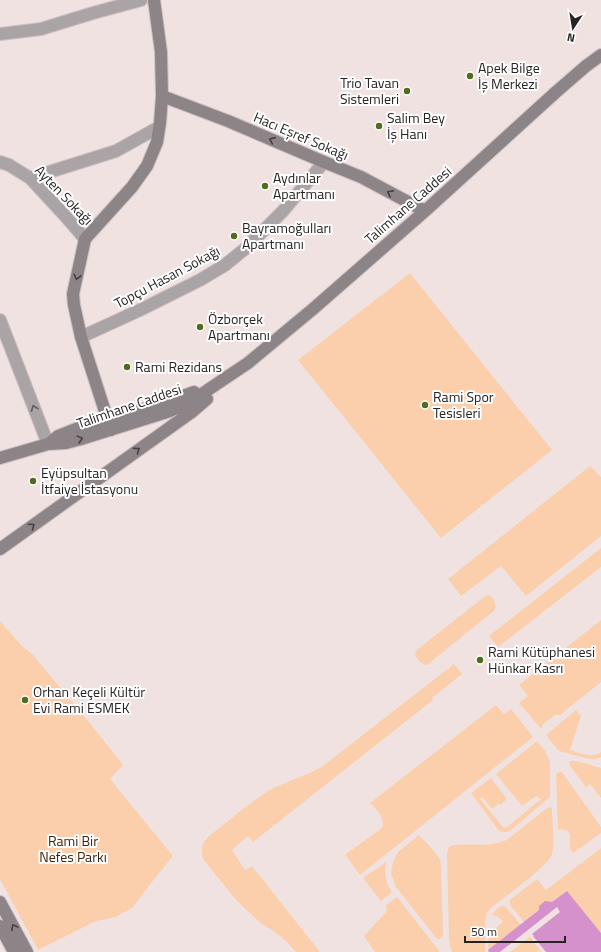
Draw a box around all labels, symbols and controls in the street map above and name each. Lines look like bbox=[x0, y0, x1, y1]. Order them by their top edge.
north arrow bbox=[553, 8, 593, 48]
text: N bbox=[566, 29, 576, 46]
place label: Apek Bilge İş Merkezi bbox=[478, 57, 540, 94]
marker: Apek Bilge İş Merkezi bbox=[465, 71, 475, 81]
place label: Trio Tavan Sistemleri bbox=[340, 72, 399, 109]
marker: Trio Tavan Sistemleri bbox=[402, 86, 412, 96]
street label: Hacı Eşref Sokağı bbox=[250, 106, 352, 165]
place label: Salim Bey İş Hanı bbox=[387, 107, 445, 144]
marker: Salim Bey İş Hanı bbox=[374, 121, 384, 131]
one-way arrow bbox=[268, 137, 276, 145]
street label: Ayten Sokağı bbox=[30, 160, 98, 229]
street label: Talimhane Caddesi bbox=[359, 161, 456, 248]
place label: Aydınlar Apartmanı bbox=[273, 167, 335, 204]
marker: Aydınlar Apartmanı bbox=[260, 181, 270, 191]
one-way arrow bbox=[387, 190, 394, 198]
place label: Bayramoğulları Apartmanı bbox=[242, 217, 331, 254]
marker: Bayramoğulları Apartmanı bbox=[229, 231, 239, 241]
street label: Topçu Hasan Sokağı bbox=[110, 240, 223, 313]
one-way arrow bbox=[73, 274, 81, 281]
place label: Özborçek Apartmanı bbox=[208, 308, 270, 345]
marker: Özborçek Apartmanı bbox=[195, 322, 205, 332]
place label: Rami Rezidans bbox=[135, 356, 222, 377]
marker: Rami Rezidans bbox=[122, 362, 132, 372]
street label: Talimhane Caddesi bbox=[74, 378, 184, 433]
place label: Rami Spor Tesisleri bbox=[433, 386, 494, 423]
marker: Rami Spor Tesisleri bbox=[420, 400, 430, 410]
one-way arrow bbox=[30, 404, 38, 411]
one-way arrow bbox=[76, 435, 83, 444]
one-way arrow bbox=[133, 448, 140, 455]
place label: Eyüpsultan İtfaiye İstasyonu bbox=[41, 462, 138, 499]
marker: Eyüpsultan İtfaiye İstasyonu bbox=[28, 476, 38, 486]
one-way arrow bbox=[27, 524, 34, 531]
place label: Rami Kütüphanesi Hünkar Kasrı bbox=[488, 641, 595, 678]
marker: Rami Kütüphanesi Hünkar Kasrı bbox=[475, 655, 485, 665]
place label: Orhan Keçeli Kültür Evi Rami ESMEK bbox=[33, 681, 145, 718]
marker: Orhan Keçeli Kültür Evi Rami ESMEK bbox=[20, 695, 30, 705]
park label: Rami Bir Nefes Parkı bbox=[39, 830, 107, 867]
scale bar bbox=[465, 918, 565, 944]
text: 50 m bbox=[471, 922, 497, 941]
one-way arrow bbox=[11, 924, 18, 931]

